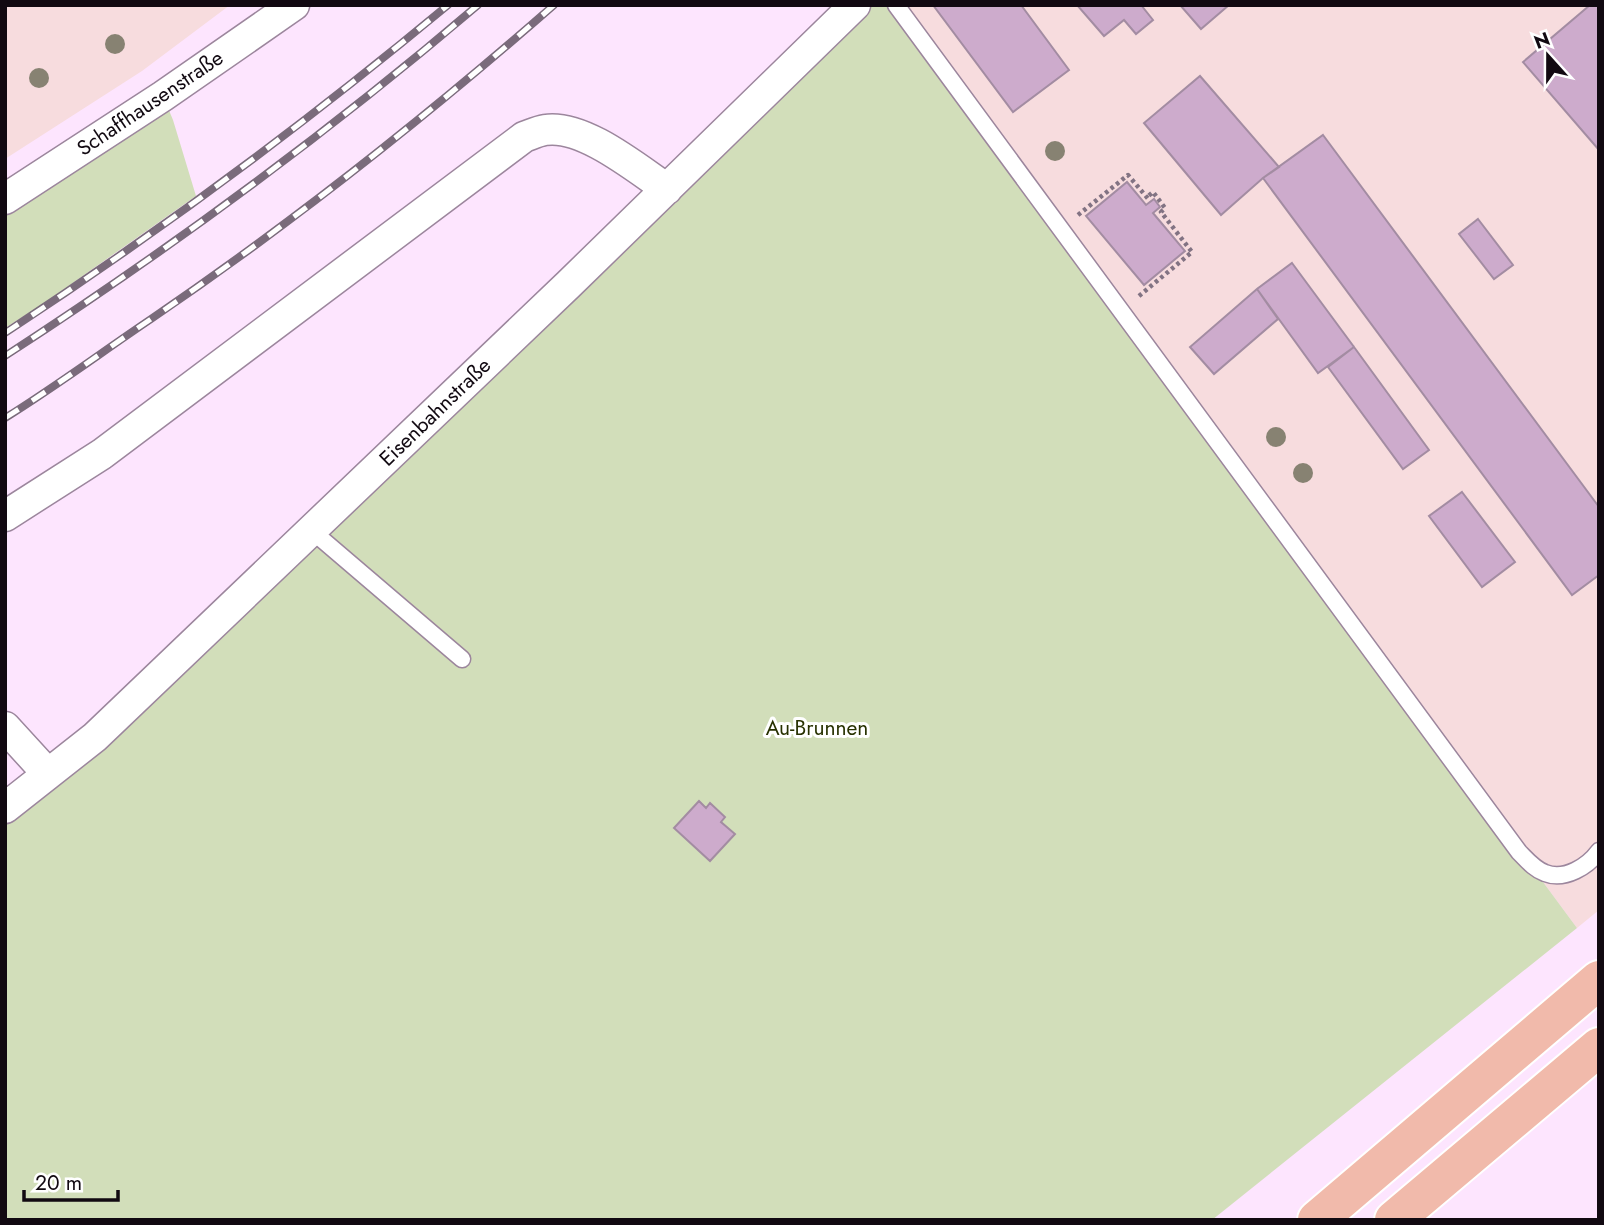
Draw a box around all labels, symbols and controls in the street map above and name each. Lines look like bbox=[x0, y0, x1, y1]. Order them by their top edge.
north arrow bbox=[1513, 21, 1583, 91]
text: N bbox=[1530, 25, 1554, 56]
street label: Schaffhausenstraße bbox=[71, 43, 229, 163]
street label: Eisenbahnstraße bbox=[372, 351, 498, 473]
park label: Au-Brunnen bbox=[766, 713, 868, 743]
scale bar bbox=[24, 1158, 119, 1202]
text: 20 m bbox=[35, 1168, 82, 1198]

